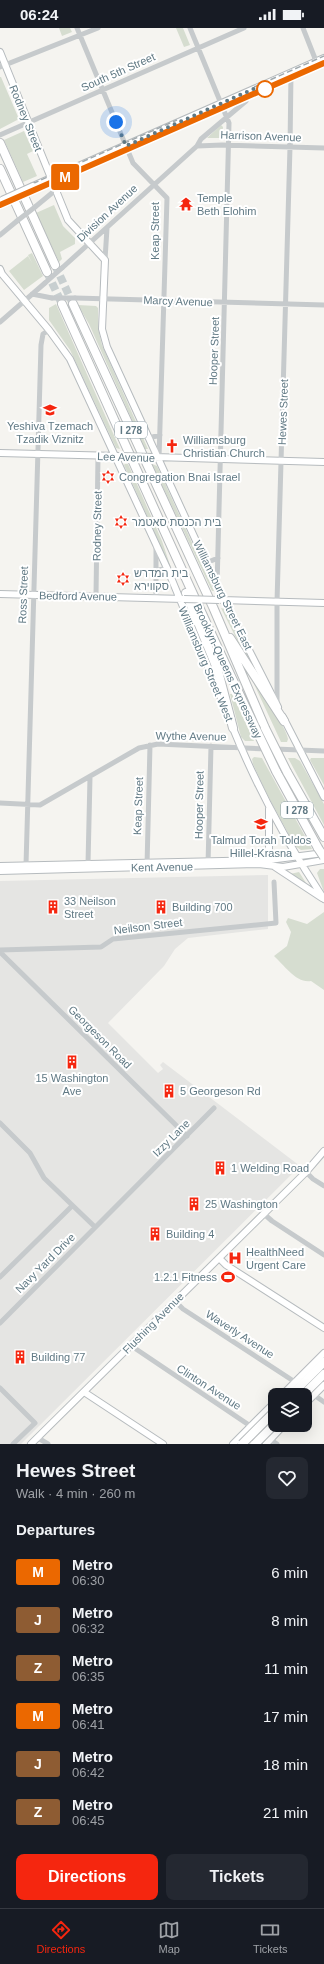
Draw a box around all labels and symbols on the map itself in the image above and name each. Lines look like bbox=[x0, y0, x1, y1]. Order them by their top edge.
street label: South 5th Street bbox=[79, 50, 157, 94]
unlabelled marker bbox=[256, 80, 274, 98]
street label: Rodney Street bbox=[7, 83, 45, 153]
your location bbox=[106, 112, 126, 132]
street label: Harrison Avenue bbox=[220, 129, 302, 143]
line badge: M bbox=[52, 164, 78, 190]
street label: Division Avenue bbox=[74, 182, 140, 244]
place label: Temple Beth Elohim bbox=[197, 192, 256, 217]
temple icon: Temple Beth Elohim bbox=[178, 196, 194, 212]
street label: Keap Street bbox=[149, 202, 161, 260]
street label: Marcy Avenue bbox=[143, 294, 213, 308]
street label: Hooper Street bbox=[207, 317, 221, 385]
street label: Hewes Street bbox=[276, 379, 290, 445]
school or university icon: Yeshiva Tzemach Tzadik Viznitz bbox=[42, 402, 58, 418]
place label: Yeshiva Tzemach Tzadik Viznitz bbox=[7, 420, 93, 445]
road number: I 278 bbox=[115, 422, 147, 438]
place label: Williamsburg Christian Church bbox=[183, 434, 265, 459]
church icon: Williamsburg Christian Church bbox=[164, 438, 180, 454]
street label: Lee Avenue bbox=[97, 450, 155, 464]
synagogue icon: Congregation Bnai Israel bbox=[100, 469, 116, 485]
place label: Congregation Bnai Israel bbox=[119, 471, 240, 483]
street label: Rodney Street bbox=[90, 491, 104, 561]
synagogue icon: בית הכנסת סאטמר bbox=[113, 514, 129, 530]
place label: בית הכנסת סאטמר bbox=[132, 516, 222, 528]
street label: Williamsburg Street East bbox=[191, 538, 255, 652]
street label: Ross Street bbox=[16, 566, 30, 624]
place label: בית המדרש סקווירא bbox=[134, 567, 189, 592]
synagogue icon: בית המדרש סקווירא bbox=[115, 571, 131, 587]
street label: Bedford Avenue bbox=[39, 589, 117, 603]
street label: Brooklyn-Queens Expressway bbox=[191, 602, 265, 741]
street label: Williamsburg Street West bbox=[176, 605, 236, 723]
street label: Wythe Avenue bbox=[156, 729, 226, 743]
street label: Hooper Street bbox=[192, 771, 206, 839]
street label: Keap Street bbox=[131, 777, 145, 835]
road number: I 278 bbox=[281, 802, 313, 818]
school or university icon: Talmud Torah Toldos Hillel-Krasna bbox=[253, 816, 269, 832]
place label: Talmud Torah Toldos Hillel-Krasna bbox=[211, 834, 312, 859]
street label: Kent Avenue bbox=[131, 860, 193, 874]
place label: 33 Neilson Street bbox=[64, 895, 116, 920]
building icon: 33 Neilson Street bbox=[45, 899, 61, 915]
building icon: Building 700 bbox=[153, 899, 169, 915]
place label: Building 700 bbox=[172, 901, 233, 913]
street label: Neilson Street bbox=[113, 916, 183, 936]
street label: Georgeson Road bbox=[66, 1003, 134, 1071]
building icon: 15 Washington Ave bbox=[64, 1054, 80, 1070]
place label: 15 Washington Ave bbox=[36, 1072, 108, 1097]
building icon: 5 Georgeson Rd bbox=[161, 1083, 177, 1099]
place label: 5 Georgeson Rd bbox=[180, 1085, 261, 1097]
street label: Izzy Lane bbox=[150, 1117, 192, 1159]
building icon: 1 Welding Road bbox=[212, 1160, 228, 1176]
place label: 1 Welding Road bbox=[231, 1162, 309, 1174]
building icon: 25 Washington bbox=[186, 1196, 202, 1212]
place label: 25 Washington bbox=[205, 1198, 278, 1210]
building icon: Building 4 bbox=[147, 1226, 163, 1242]
place label: Building 4 bbox=[166, 1228, 214, 1240]
street label: Navy Yard Drive bbox=[13, 1231, 77, 1295]
place label: HealthNeed Urgent Care bbox=[246, 1246, 306, 1271]
hospital icon: HealthNeed Urgent Care bbox=[227, 1250, 243, 1266]
sports icon: 1.2.1 Fitness bbox=[220, 1269, 236, 1285]
place label: 1.2.1 Fitness bbox=[154, 1271, 217, 1283]
street label: Flushing Avenue bbox=[120, 1290, 186, 1356]
street label: Waverly Avenue bbox=[204, 1307, 276, 1361]
building icon: Building 77 bbox=[12, 1349, 28, 1365]
place label: Building 77 bbox=[31, 1351, 85, 1363]
street label: Clinton Avenue bbox=[175, 1362, 243, 1412]

